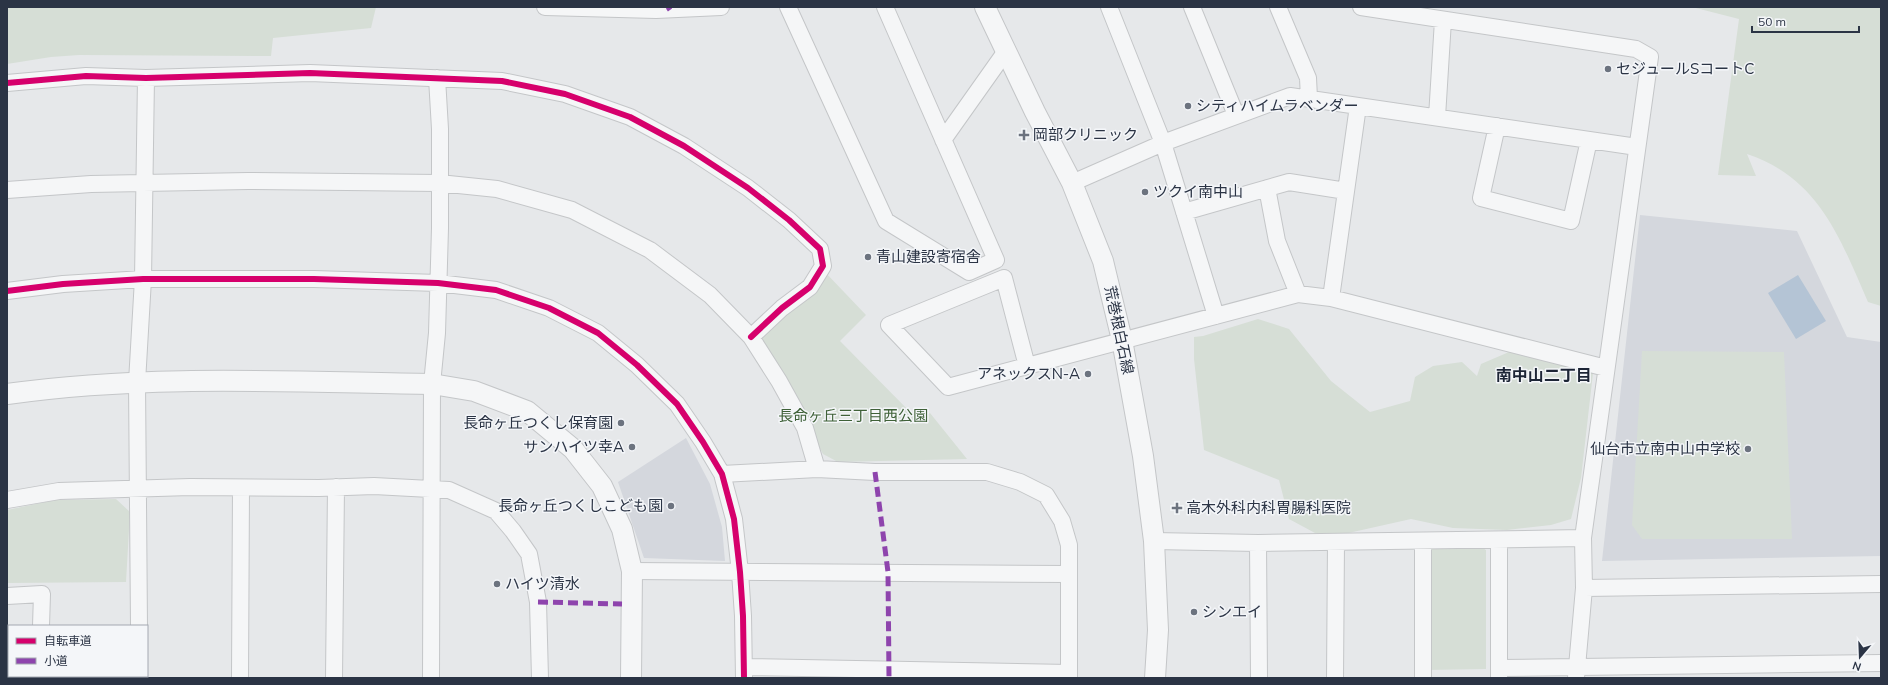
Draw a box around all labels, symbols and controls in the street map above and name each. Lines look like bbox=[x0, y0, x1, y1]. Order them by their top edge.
scale bar bbox=[1752, 8, 1859, 34]
text: 50 m bbox=[1758, 14, 1786, 29]
place label: セジュールSコートC bbox=[1616, 59, 1755, 78]
marker: セジュールSコートC bbox=[1603, 64, 1613, 74]
place label: シティハイムラベンダー bbox=[1196, 96, 1359, 115]
marker: シティハイムラベンダー bbox=[1183, 101, 1193, 111]
place label: 岡部クリニック bbox=[1033, 125, 1138, 144]
marker: 岡部クリニック bbox=[1018, 129, 1030, 141]
place label: ツクイ南中山 bbox=[1153, 182, 1243, 201]
marker: ツクイ南中山 bbox=[1140, 187, 1150, 197]
place label: 青山建設寄宿舎 bbox=[876, 247, 981, 266]
marker: 青山建設寄宿舎 bbox=[863, 252, 873, 262]
street label: 荒巻根白石線 bbox=[1101, 284, 1138, 376]
place label: アネックスN-A bbox=[977, 364, 1080, 383]
district label: 南中山二丁目 bbox=[1496, 365, 1592, 385]
marker: アネックスN-A bbox=[1083, 369, 1093, 379]
park label: 長命ヶ丘三丁目西公園 bbox=[778, 406, 928, 425]
place label: 長命ヶ丘つくし保育園 bbox=[463, 413, 613, 432]
marker: 長命ヶ丘つくし保育園 bbox=[616, 418, 626, 428]
place label: サンハイツ幸A bbox=[523, 437, 624, 456]
place label: 仙台市立南中山中学校 bbox=[1590, 439, 1740, 458]
marker: サンハイツ幸A bbox=[627, 442, 637, 452]
marker: 仙台市立南中山中学校 bbox=[1743, 444, 1753, 454]
place label: 長命ヶ丘つくしこども園 bbox=[498, 496, 663, 515]
place label: 高木外科内科胃腸科医院 bbox=[1186, 498, 1351, 517]
marker: 長命ヶ丘つくしこども園 bbox=[666, 501, 676, 511]
marker: 高木外科内科胃腸科医院 bbox=[1171, 502, 1183, 514]
place label: ハイツ清水 bbox=[505, 574, 580, 593]
marker: ハイツ清水 bbox=[492, 579, 502, 589]
place label: シンエイ bbox=[1202, 602, 1262, 621]
marker: シンエイ bbox=[1189, 607, 1199, 617]
legend bbox=[8, 625, 148, 677]
text: 自転車道 bbox=[44, 633, 92, 648]
north arrow bbox=[1840, 637, 1880, 677]
text: 小道 bbox=[44, 653, 68, 668]
text: N bbox=[1851, 658, 1863, 674]

